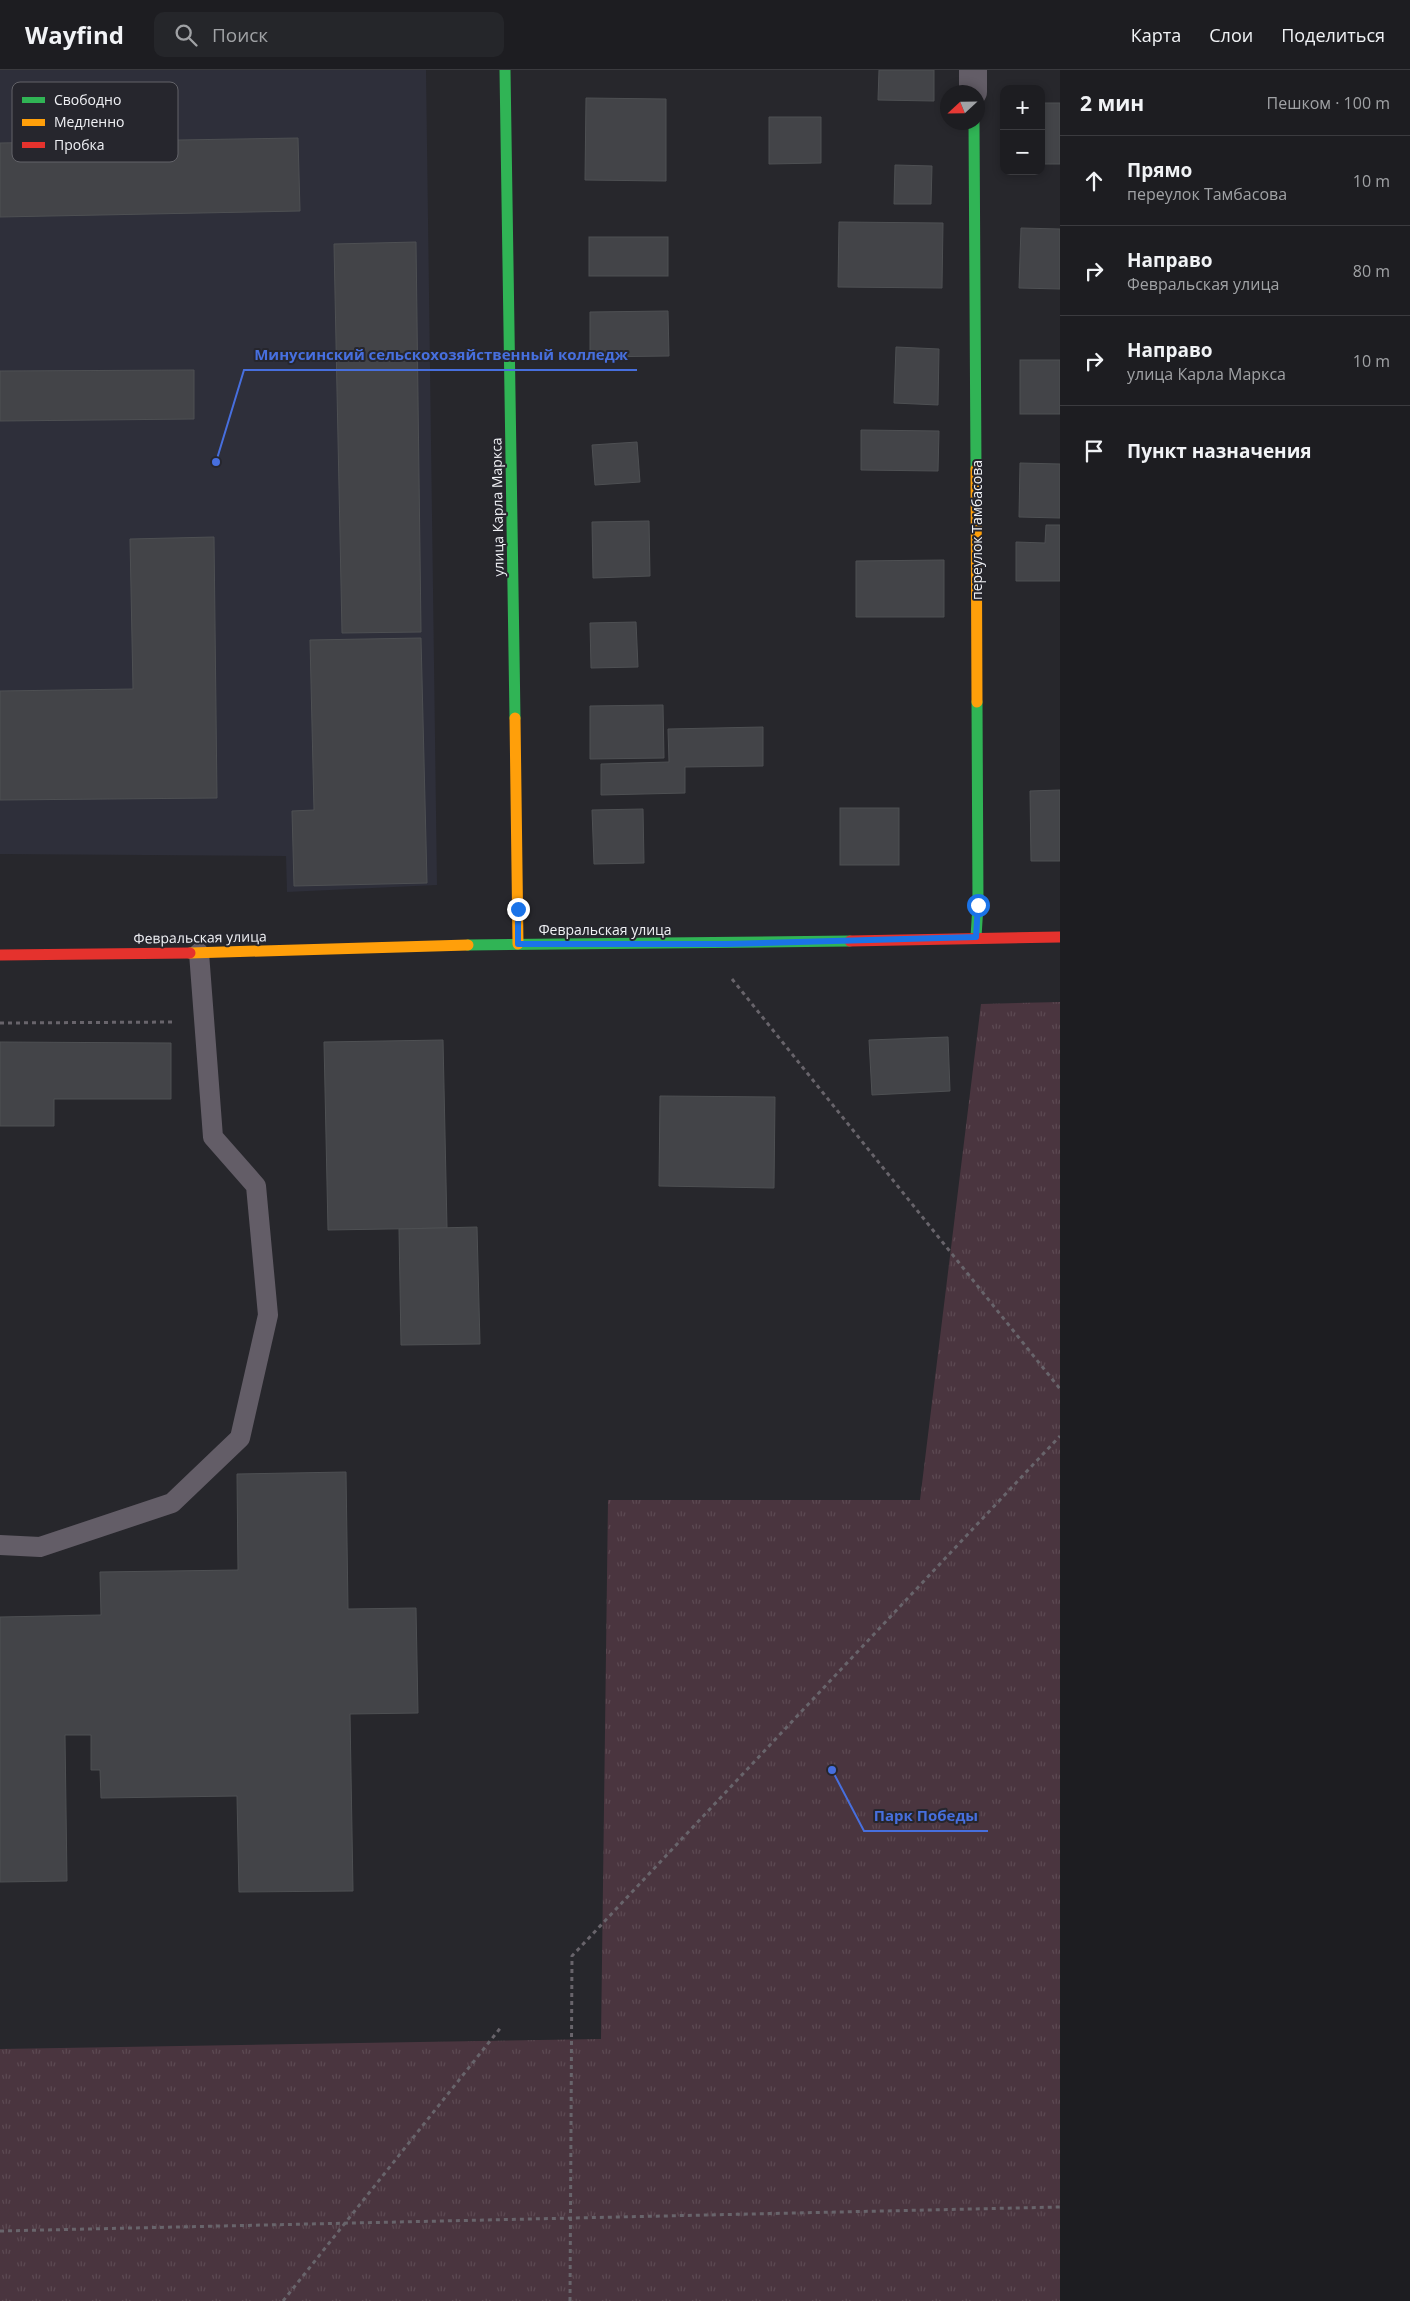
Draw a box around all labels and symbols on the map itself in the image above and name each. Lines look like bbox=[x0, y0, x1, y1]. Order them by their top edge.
legend bbox=[12, 82, 178, 162]
north arrow bbox=[940, 85, 985, 130]
text: Свободно bbox=[54, 90, 121, 109]
text: Медленно bbox=[54, 112, 125, 131]
text: Пробка bbox=[54, 135, 105, 154]
callout: Минусинский сельскохозяйственный колледж bbox=[244, 340, 637, 370]
text: Минусинский сельскохозяйственный колледж bbox=[254, 344, 629, 364]
street label: улица Карла Маркса bbox=[486, 437, 508, 577]
street label: переулок Тамбасова bbox=[967, 460, 986, 600]
route start bbox=[967, 894, 990, 917]
route end bbox=[507, 898, 530, 921]
street label: Февральская улица bbox=[538, 920, 672, 939]
street label: Февральская улица bbox=[133, 926, 267, 948]
callout: Парк Победы bbox=[864, 1801, 988, 1831]
text: Парк Победы bbox=[874, 1805, 978, 1825]

